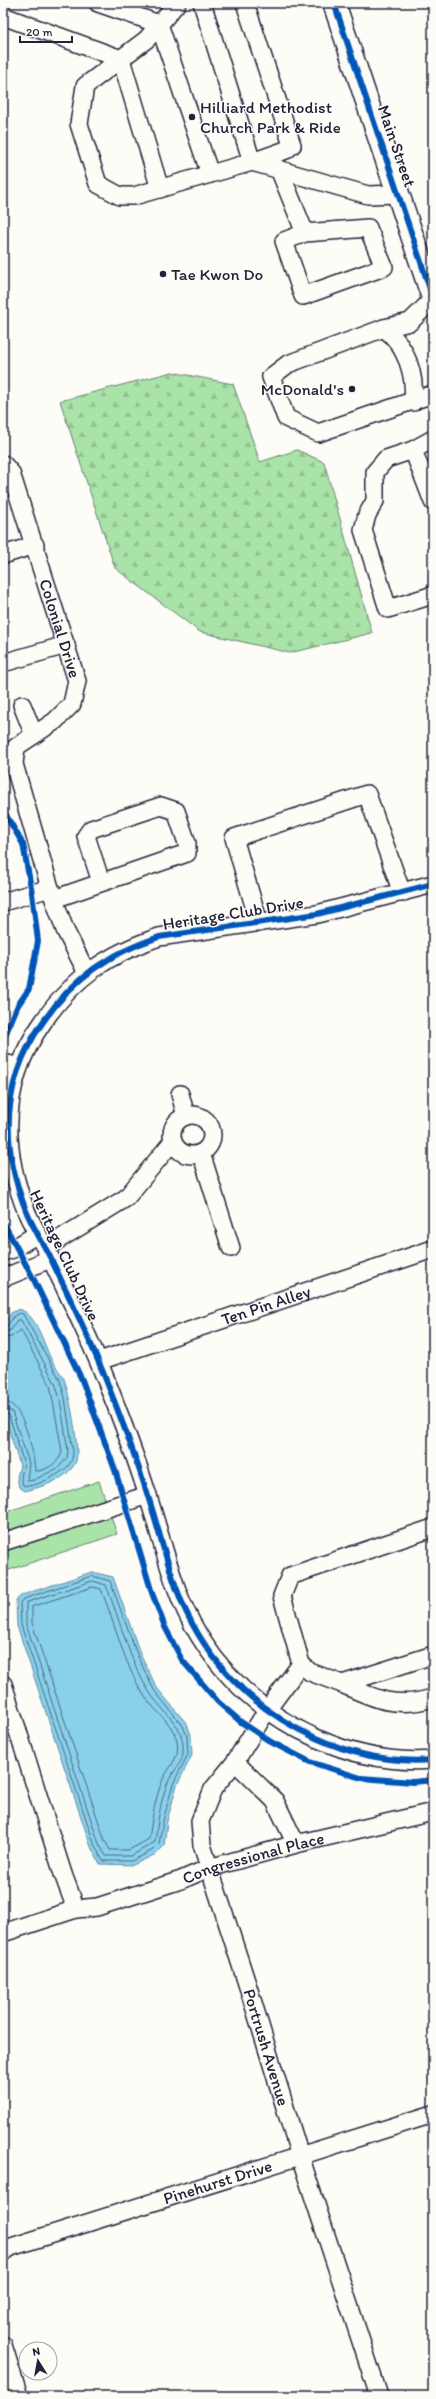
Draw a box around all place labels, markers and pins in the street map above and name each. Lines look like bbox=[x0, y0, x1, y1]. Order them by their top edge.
place label: Hilliard Methodist Church Park & Ride bbox=[200, 97, 341, 137]
marker: Hilliard Methodist Church Park & Ride bbox=[187, 112, 197, 122]
place label: Tae Kwon Do bbox=[171, 264, 263, 284]
marker: Tae Kwon Do bbox=[158, 269, 168, 279]
place label: McDonald's bbox=[261, 379, 344, 399]
marker: McDonald's bbox=[347, 384, 357, 394]

